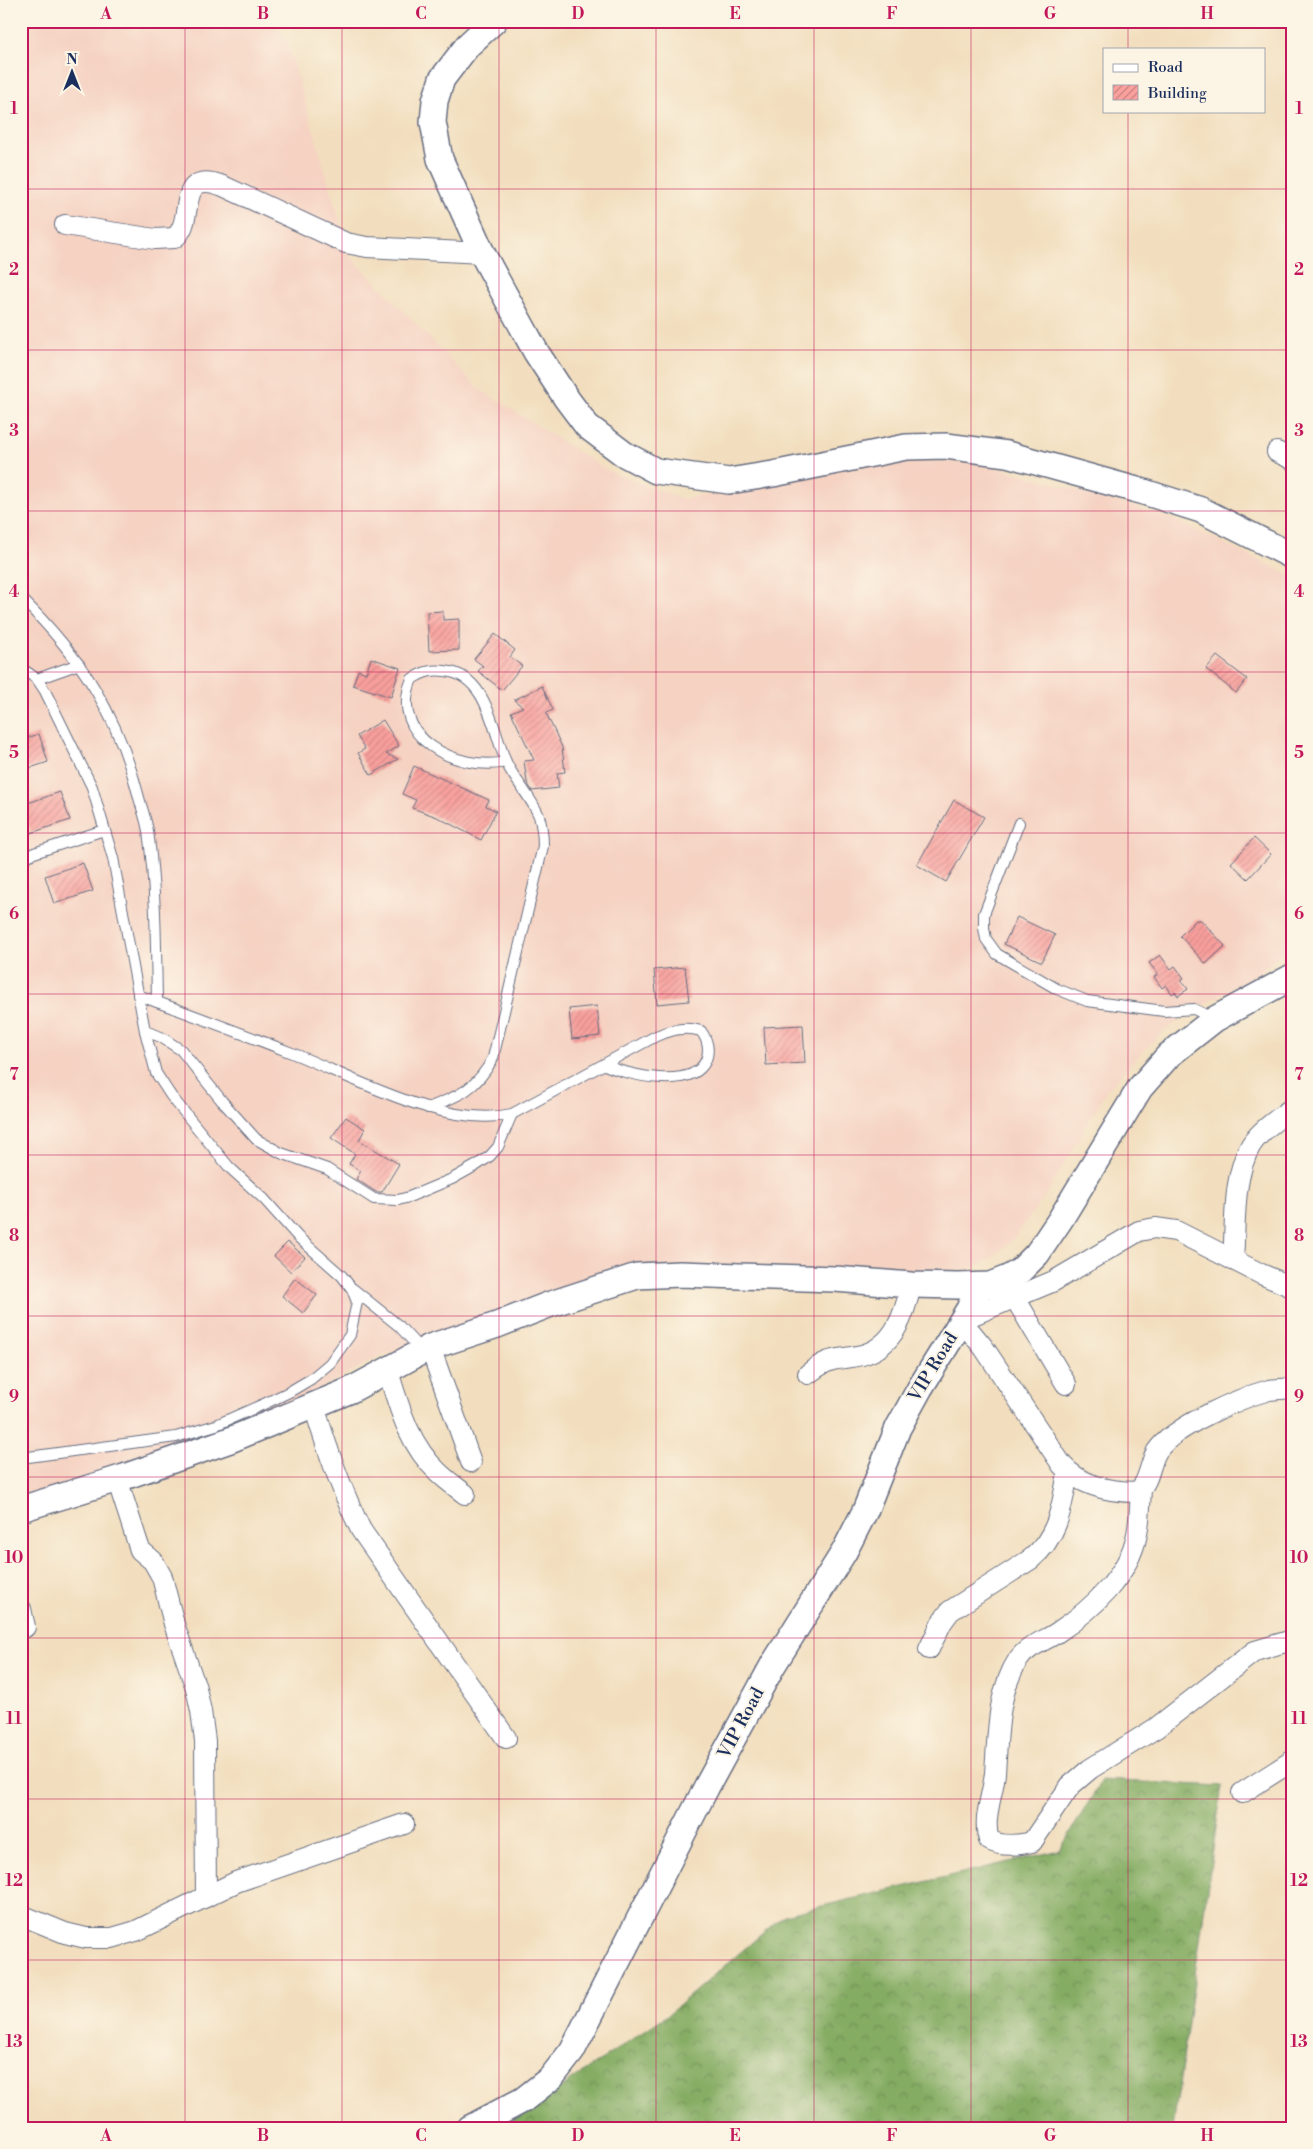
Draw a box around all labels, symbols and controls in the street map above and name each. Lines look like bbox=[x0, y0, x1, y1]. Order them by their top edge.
text: A bbox=[99, 4, 112, 24]
text: B bbox=[257, 4, 269, 24]
text: C bbox=[415, 4, 427, 24]
text: D bbox=[572, 4, 585, 24]
text: E bbox=[729, 4, 741, 24]
text: F bbox=[886, 4, 898, 24]
text: G bbox=[1044, 4, 1057, 24]
text: H bbox=[1200, 4, 1214, 24]
north arrow bbox=[48, 48, 98, 98]
legend bbox=[1103, 48, 1266, 112]
text: N bbox=[66, 51, 78, 69]
text: Road bbox=[1148, 58, 1183, 77]
text: Building bbox=[1147, 84, 1207, 103]
text: 1 bbox=[10, 99, 18, 119]
text: 1 bbox=[1295, 99, 1303, 119]
text: 2 bbox=[9, 260, 19, 280]
text: 2 bbox=[1294, 260, 1304, 280]
text: 3 bbox=[9, 421, 19, 441]
text: 3 bbox=[1294, 421, 1304, 441]
text: 4 bbox=[9, 582, 20, 602]
text: 4 bbox=[1294, 582, 1305, 602]
text: 5 bbox=[9, 743, 19, 763]
text: 5 bbox=[1294, 743, 1304, 763]
text: 6 bbox=[9, 904, 19, 924]
text: 6 bbox=[1294, 904, 1304, 924]
text: 7 bbox=[9, 1065, 19, 1085]
text: 7 bbox=[1294, 1065, 1304, 1085]
text: 8 bbox=[9, 1226, 19, 1246]
text: 8 bbox=[1294, 1226, 1304, 1246]
street label: VIP Road bbox=[903, 1327, 963, 1407]
text: 9 bbox=[9, 1387, 19, 1407]
text: 9 bbox=[1294, 1387, 1304, 1407]
text: 10 bbox=[5, 1548, 23, 1568]
text: 10 bbox=[1290, 1548, 1308, 1568]
street label: VIP Road bbox=[712, 1683, 770, 1763]
text: 11 bbox=[6, 1709, 22, 1729]
text: 11 bbox=[1291, 1709, 1307, 1729]
text: 12 bbox=[5, 1871, 23, 1891]
text: 12 bbox=[1290, 1871, 1308, 1891]
text: 13 bbox=[5, 2032, 23, 2052]
text: 13 bbox=[1290, 2032, 1308, 2052]
text: A bbox=[99, 2126, 112, 2146]
text: B bbox=[257, 2126, 269, 2146]
text: C bbox=[415, 2126, 427, 2146]
text: D bbox=[572, 2126, 585, 2146]
text: E bbox=[729, 2126, 741, 2146]
text: F bbox=[886, 2126, 898, 2146]
text: G bbox=[1044, 2126, 1057, 2146]
text: H bbox=[1200, 2126, 1214, 2146]

